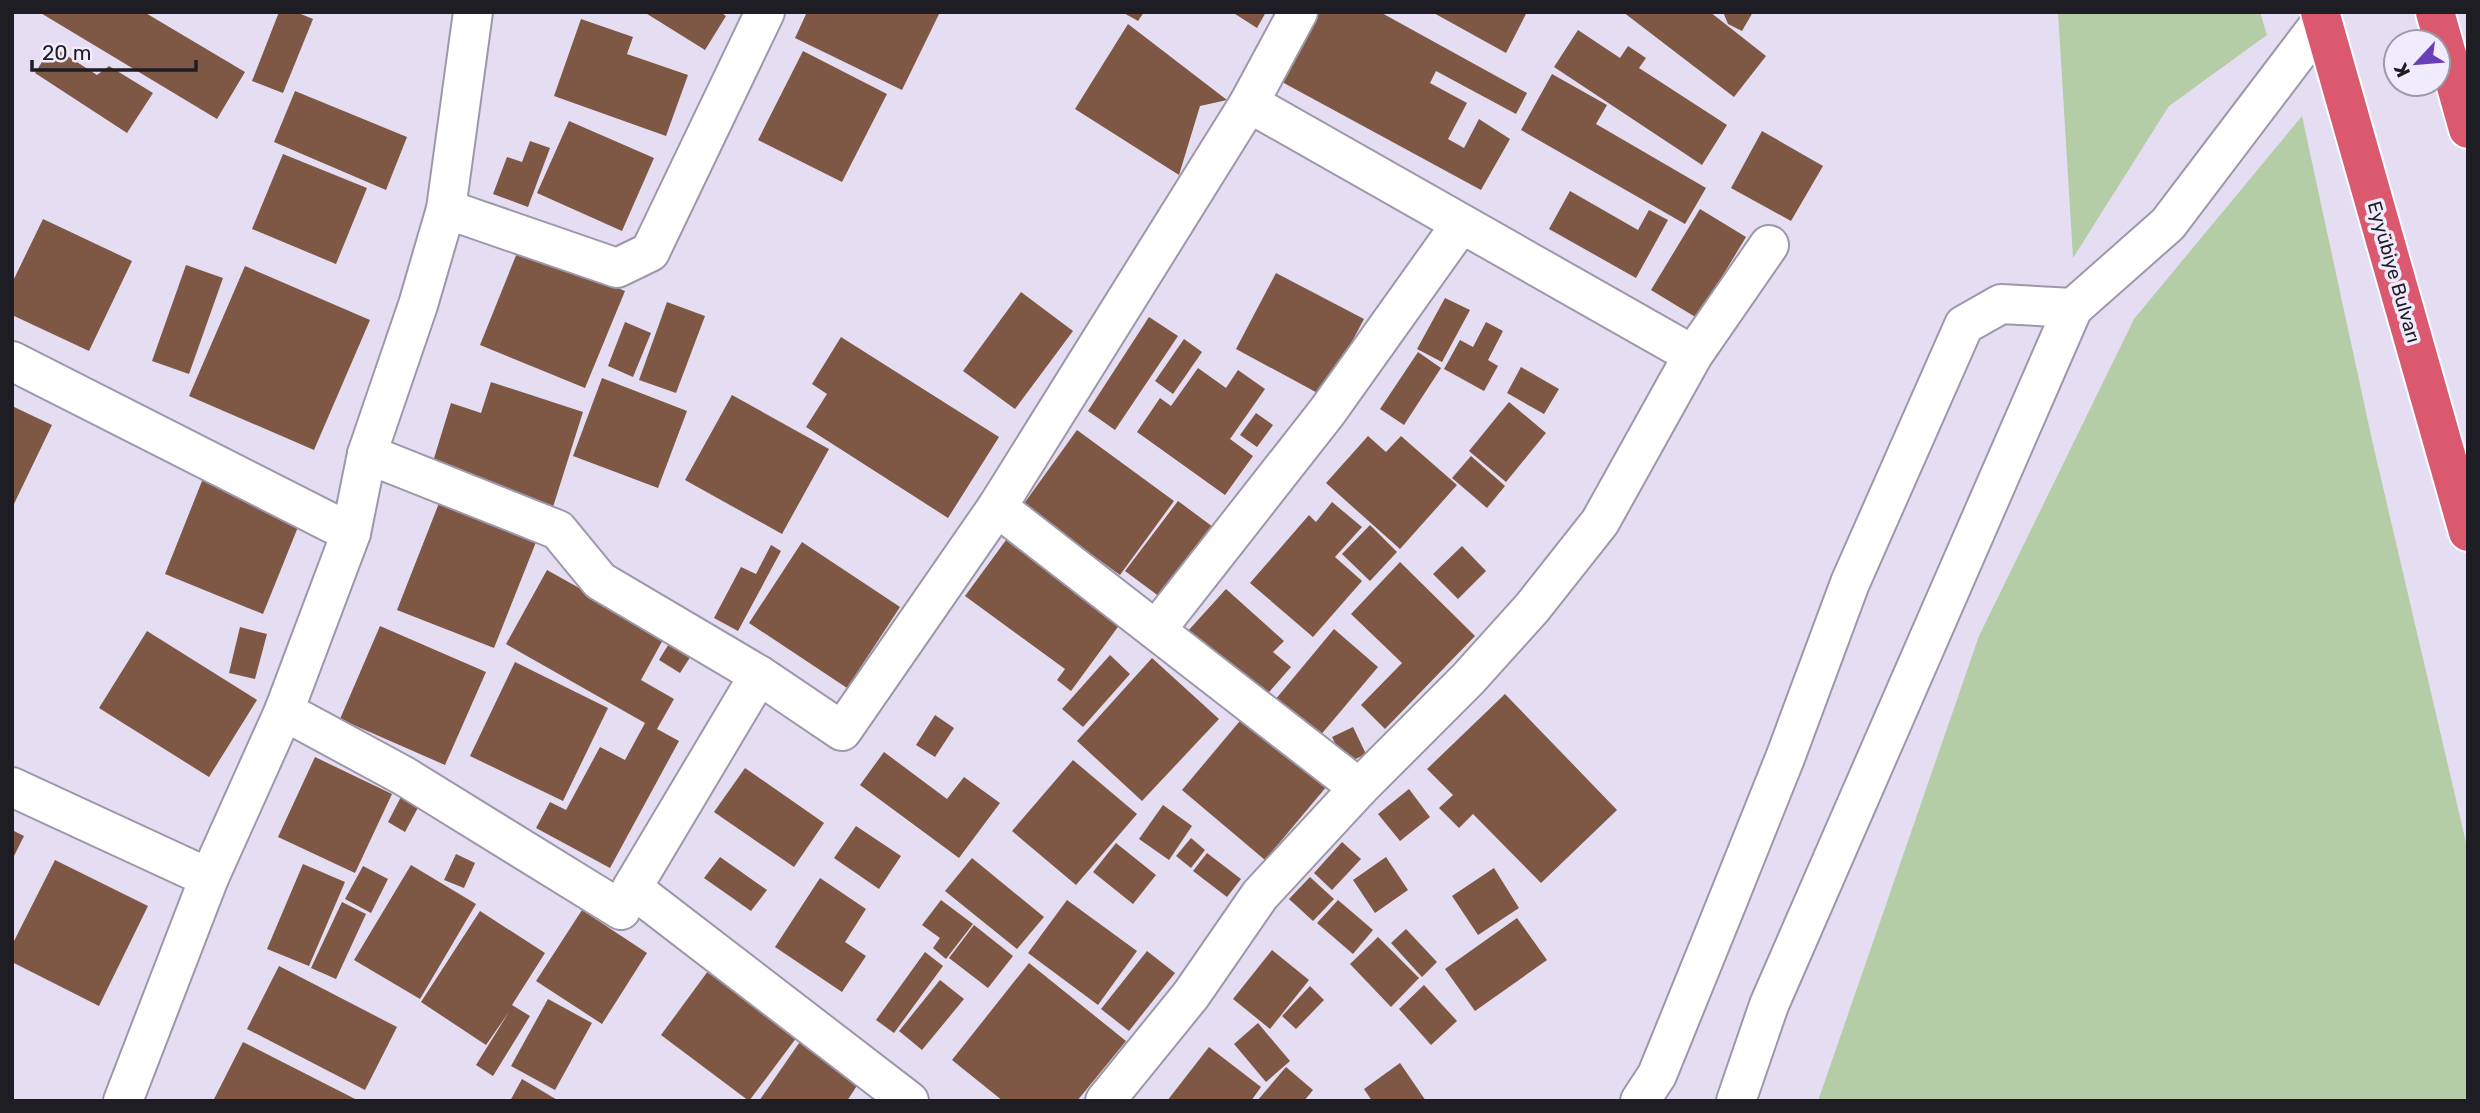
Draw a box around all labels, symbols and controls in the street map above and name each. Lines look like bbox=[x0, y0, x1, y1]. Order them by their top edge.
scale bar bbox=[32, 28, 196, 72]
north arrow bbox=[2382, 28, 2452, 98]
text: 20 m bbox=[42, 40, 91, 65]
text: K bbox=[2389, 59, 2415, 81]
street label: Eyyübiye Bulvarı bbox=[2363, 199, 2425, 345]

